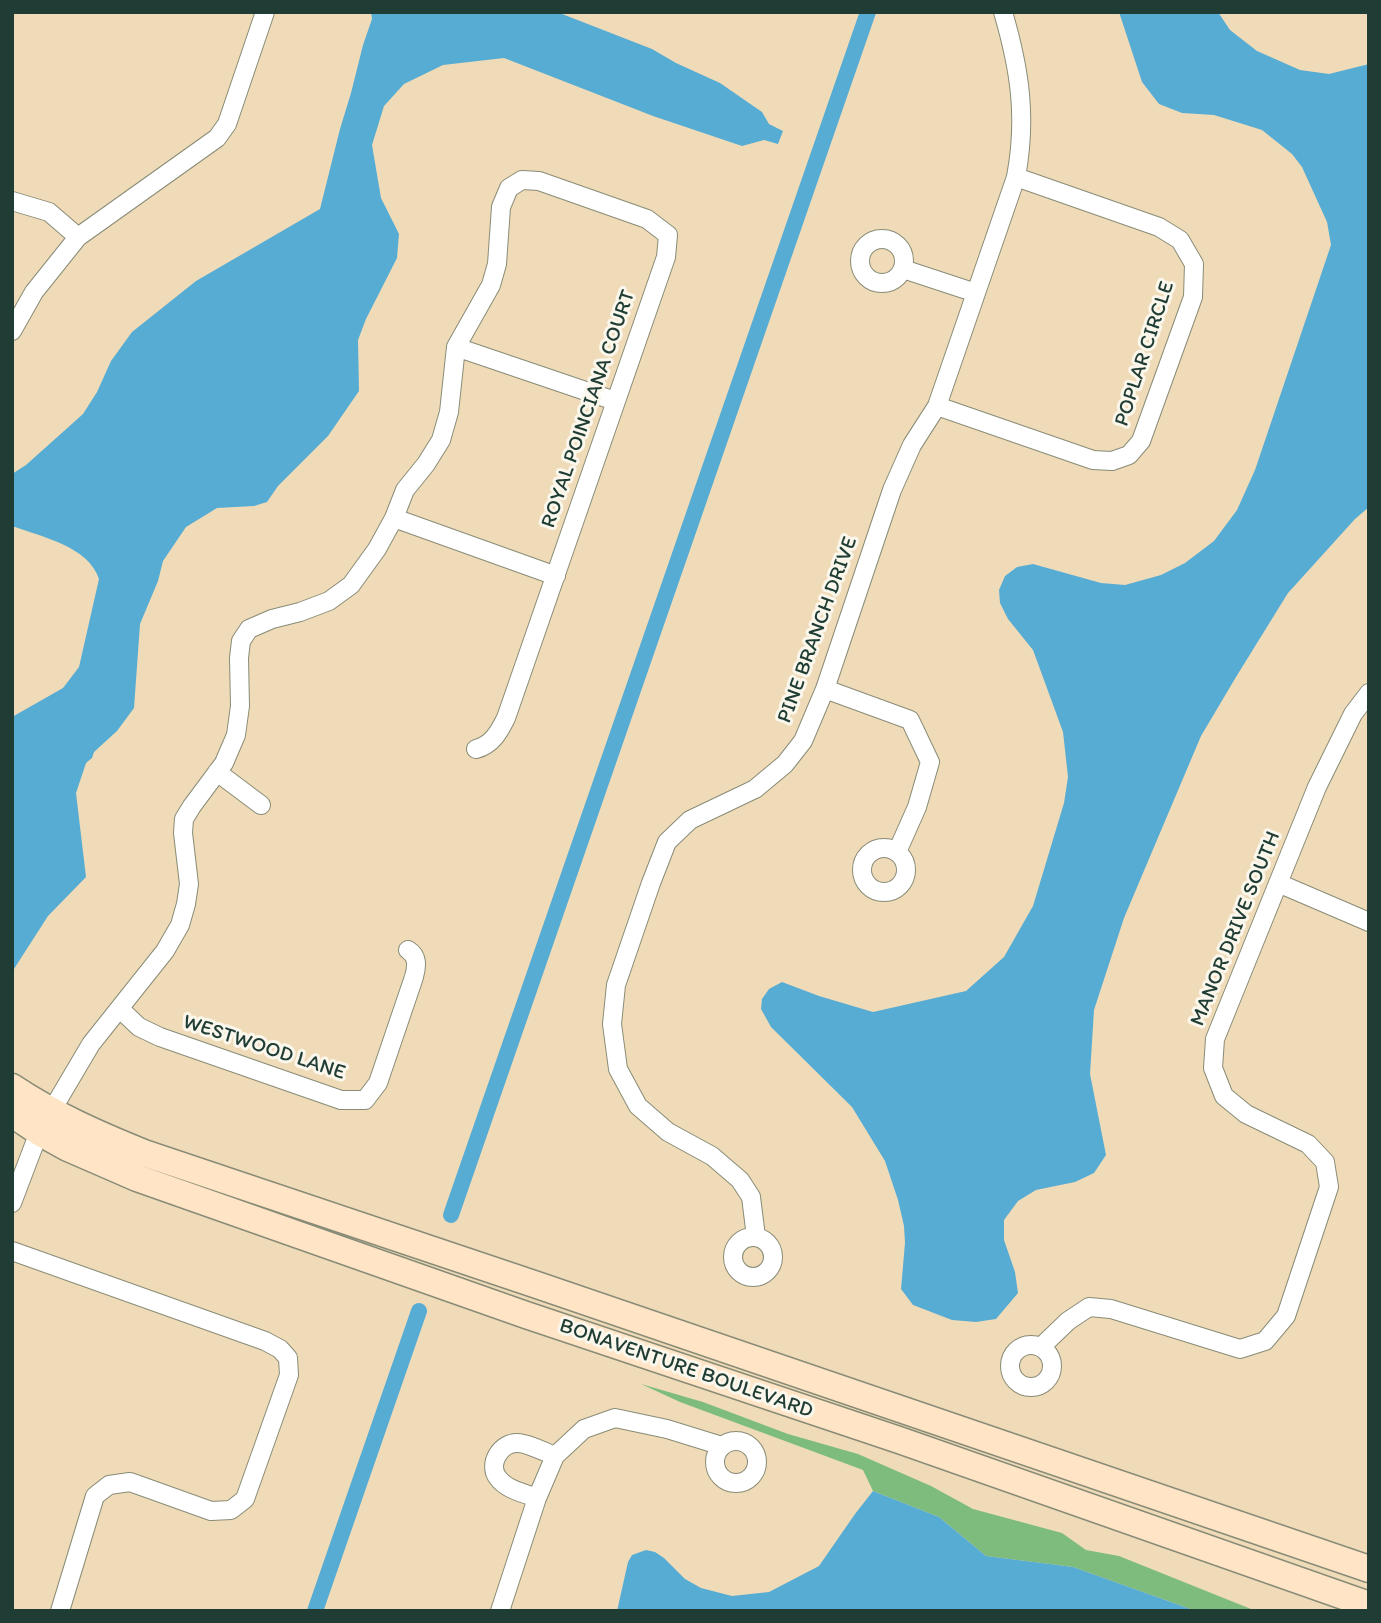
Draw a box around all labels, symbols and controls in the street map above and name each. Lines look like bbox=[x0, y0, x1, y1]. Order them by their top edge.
street label: POPLAR CIRCLE bbox=[1110, 278, 1180, 430]
street label: ROYAL POINCIANA COURT bbox=[536, 287, 642, 531]
street label: PINE BRANCH DRIVE bbox=[773, 533, 863, 727]
street label: MANOR DRIVE SOUTH bbox=[1185, 828, 1287, 1030]
street label: WESTWOOD LANE bbox=[180, 1010, 348, 1086]
street label: BONAVENTURE BOULEVARD bbox=[556, 1314, 816, 1424]

